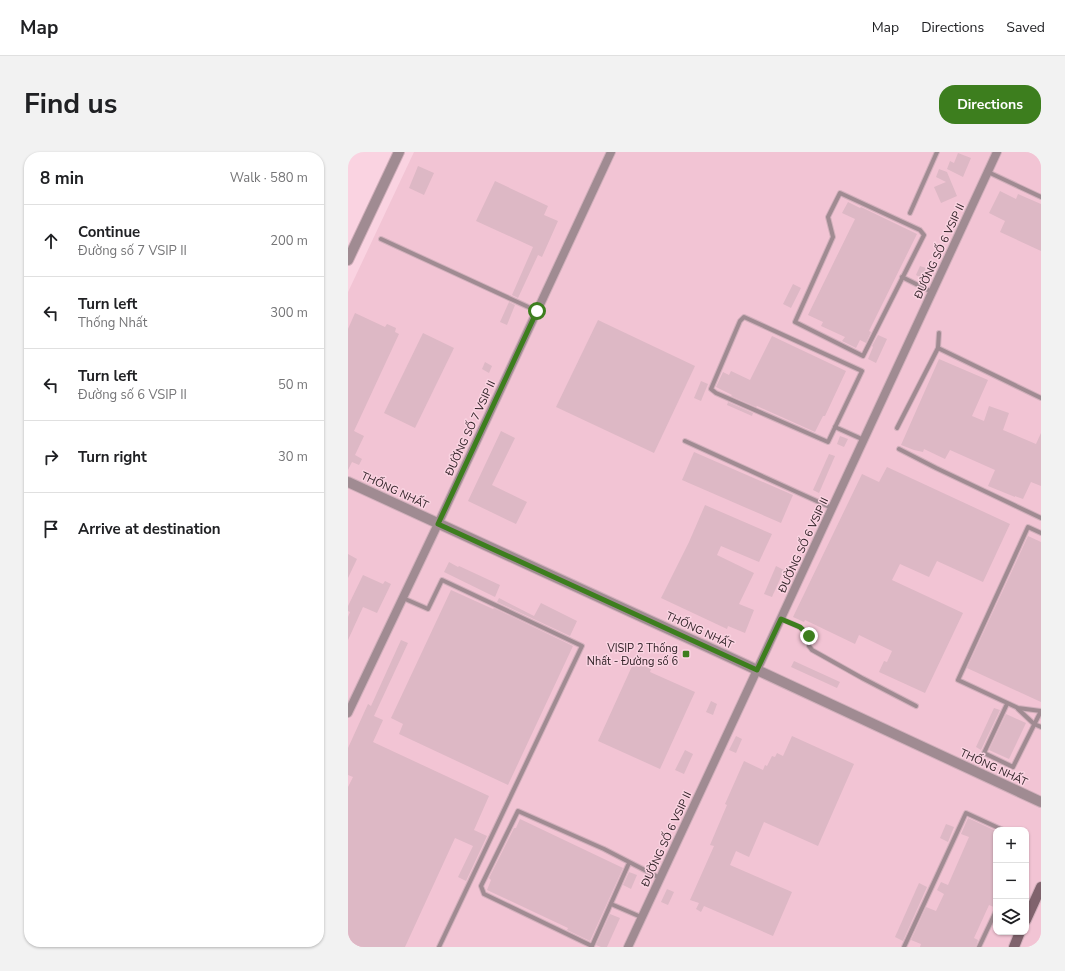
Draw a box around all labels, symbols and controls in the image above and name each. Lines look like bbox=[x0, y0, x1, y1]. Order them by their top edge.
text: Map bbox=[20, 15, 58, 41]
text: Map bbox=[872, 18, 899, 37]
text: Directions bbox=[921, 18, 984, 37]
text: Saved bbox=[1006, 18, 1045, 37]
text: Find us bbox=[24, 85, 118, 123]
button: Directions bbox=[939, 85, 1041, 124]
text: 8 min bbox=[40, 167, 84, 190]
text: Walk · 580 m bbox=[230, 169, 308, 187]
street label: ĐƯỜNG SỐ 6 VSIP II bbox=[909, 200, 968, 302]
text: Continue bbox=[78, 222, 140, 242]
icon: ahead bbox=[40, 230, 62, 252]
text: 200 m bbox=[270, 232, 308, 250]
text: Đường số 7 VSIP II bbox=[78, 242, 187, 260]
text: Turn left bbox=[78, 294, 137, 314]
icon: left bbox=[40, 302, 62, 324]
route start bbox=[528, 302, 546, 320]
text: 300 m bbox=[270, 304, 308, 322]
text: Thống Nhất bbox=[78, 314, 147, 332]
text: Turn left bbox=[78, 366, 137, 386]
icon: left bbox=[40, 374, 62, 396]
text: 50 m bbox=[278, 376, 308, 394]
street label: ĐƯỜNG SỐ 7 VSIP II bbox=[440, 377, 499, 479]
text: Đường số 6 VSIP II bbox=[78, 386, 187, 404]
icon: right bbox=[40, 446, 62, 468]
text: Turn right bbox=[78, 447, 147, 467]
text: 30 m bbox=[278, 448, 308, 466]
street label: THỐNG NHẤT bbox=[359, 466, 432, 513]
street label: ĐƯỜNG SỐ 6 VSIP II bbox=[773, 494, 832, 596]
icon: arrive bbox=[40, 518, 62, 540]
text: Arrive at destination bbox=[78, 519, 221, 539]
street label: THỐNG NHẤT bbox=[664, 606, 737, 653]
route end bbox=[800, 627, 818, 645]
place label: VISIP 2 Thống Nhất - Đường số 6 bbox=[587, 641, 678, 669]
marker: VISIP 2 Thống Nhất - Đường số 6 bbox=[681, 649, 691, 659]
street label: THỐNG NHẤT bbox=[958, 743, 1031, 790]
street label: ĐƯỜNG SỐ 6 VSIP II bbox=[636, 788, 695, 890]
map controls bbox=[993, 827, 1029, 935]
button: + bbox=[993, 827, 1029, 863]
button: − bbox=[993, 863, 1029, 899]
button: layers bbox=[993, 899, 1029, 935]

